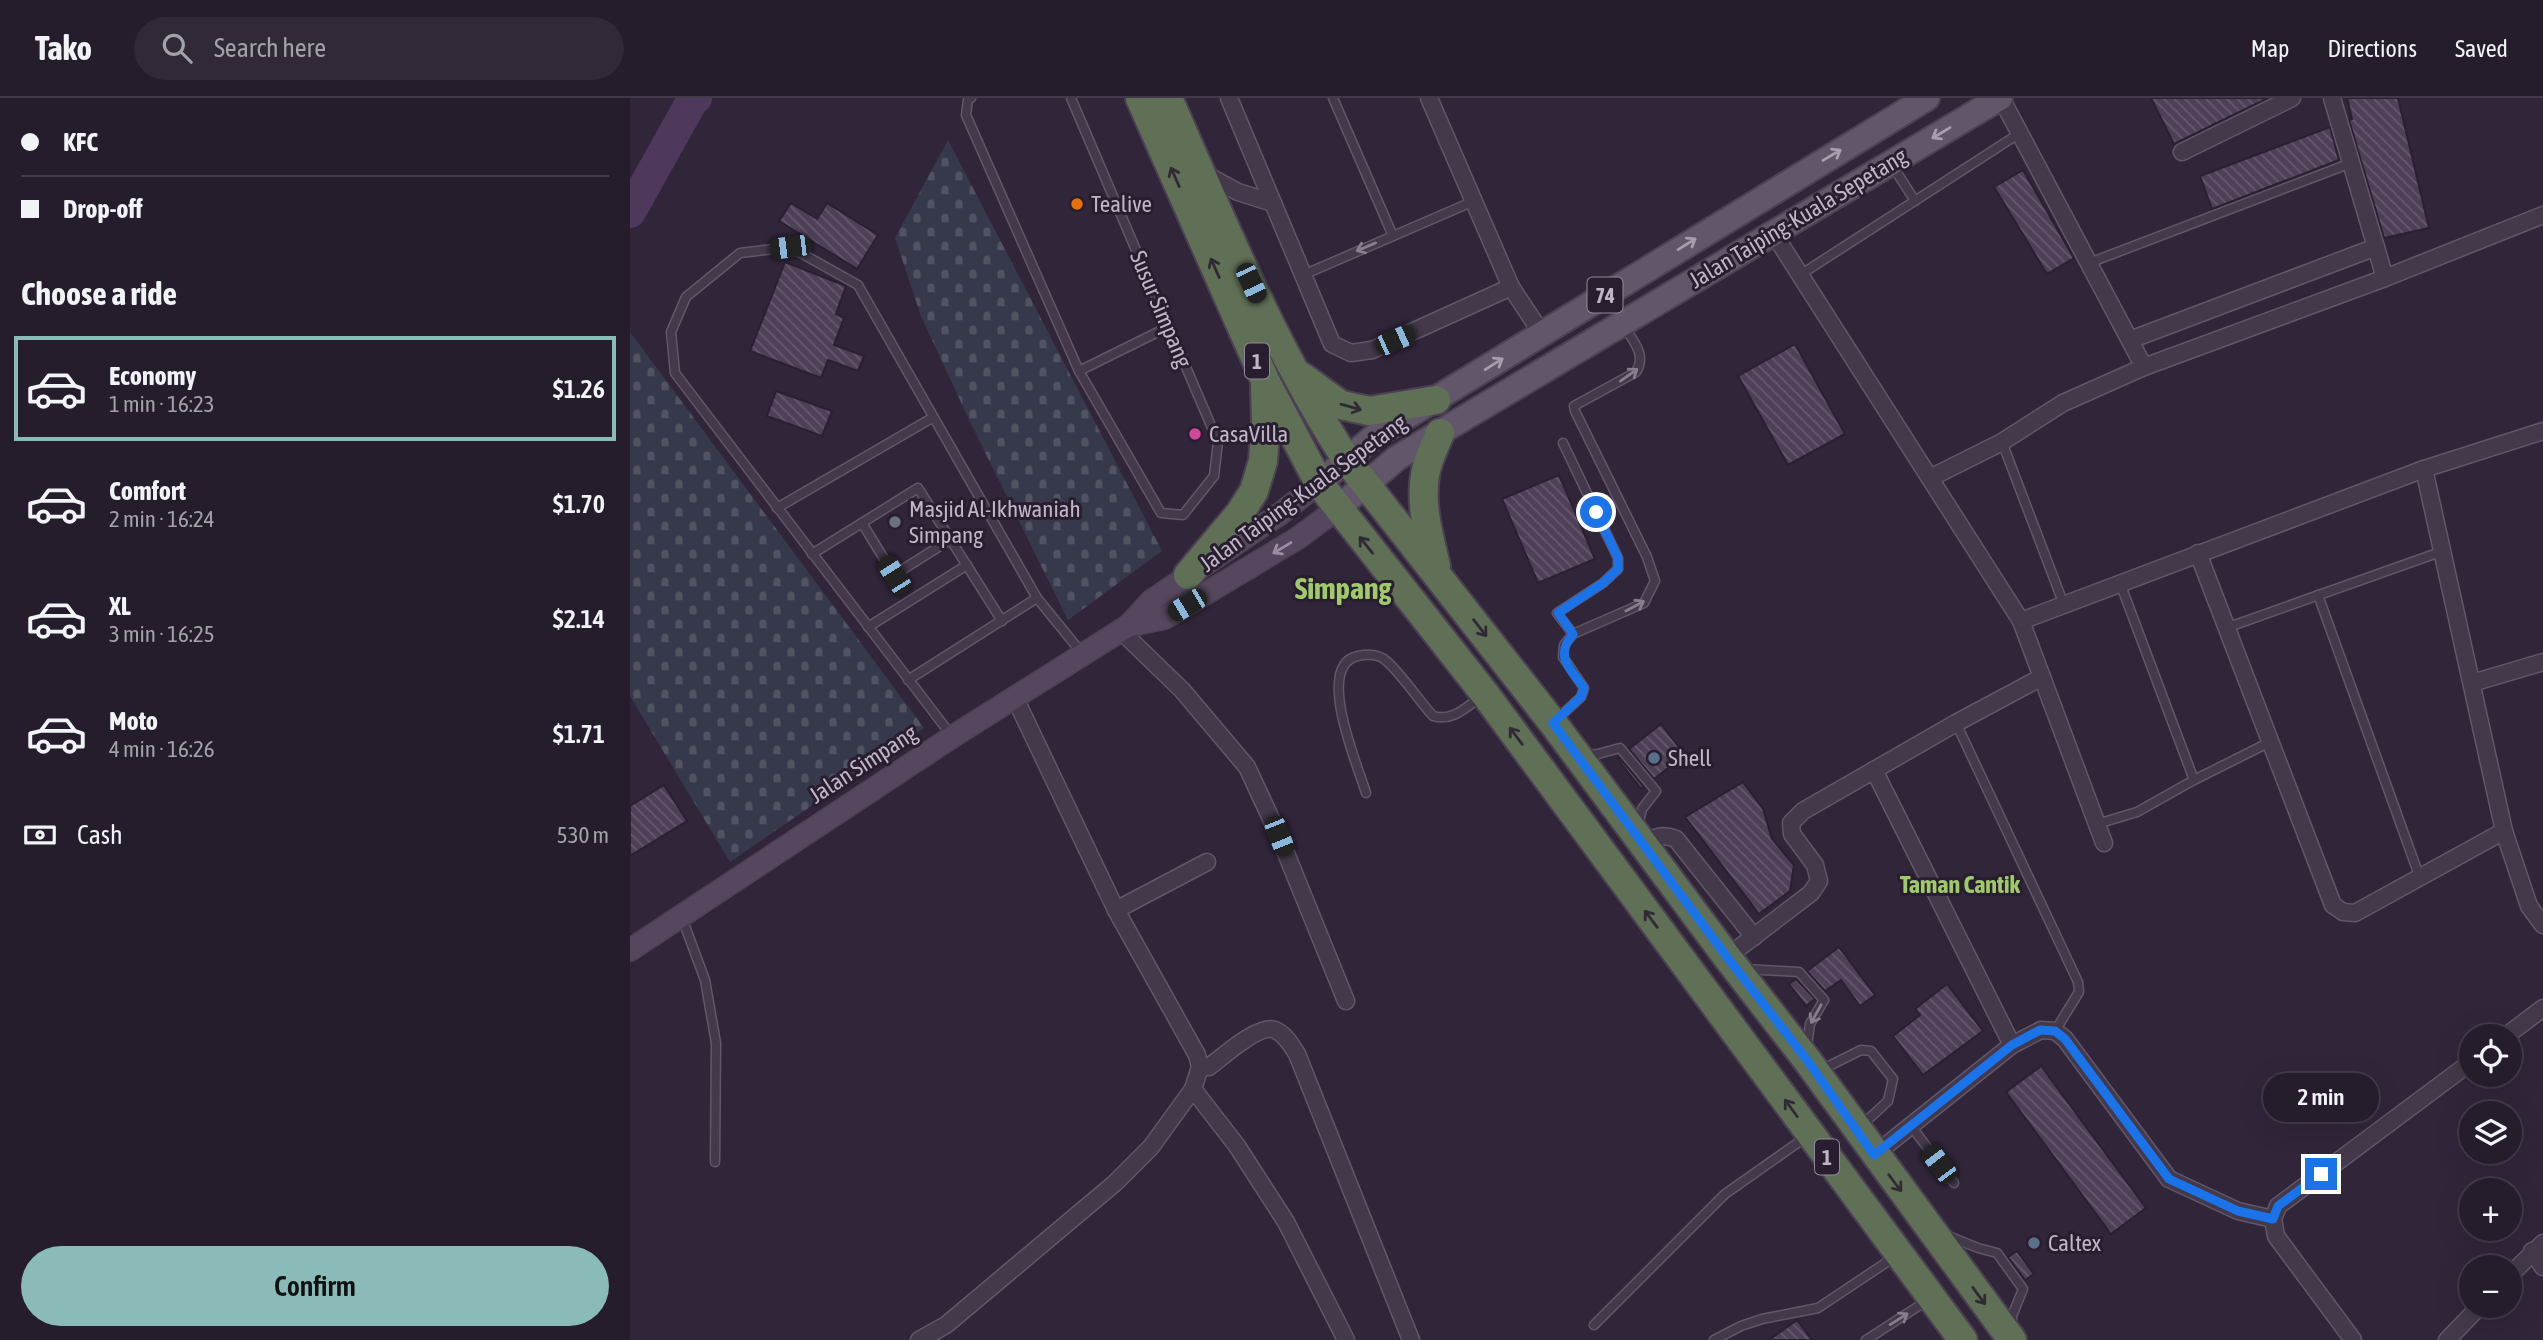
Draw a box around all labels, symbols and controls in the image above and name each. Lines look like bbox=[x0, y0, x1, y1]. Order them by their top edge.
search box bbox=[134, 17, 624, 80]
text: Tako bbox=[35, 29, 92, 67]
icon: search bbox=[158, 29, 196, 67]
text: Search here bbox=[214, 33, 326, 63]
text: Map bbox=[2251, 35, 2289, 62]
text: Directions bbox=[2327, 35, 2417, 62]
text: Saved bbox=[2455, 35, 2508, 62]
text: KFC bbox=[63, 127, 98, 157]
one-way arrow bbox=[1932, 127, 1952, 141]
street label: Jalan Taiping-Kuala Sepetang bbox=[1684, 143, 1912, 293]
one-way arrow bbox=[1821, 148, 1841, 162]
one-way arrow bbox=[1168, 167, 1181, 189]
place label: Tealive bbox=[1091, 191, 1152, 217]
text: Drop-off bbox=[63, 194, 143, 224]
marker: Tealive bbox=[1069, 196, 1085, 212]
car bbox=[768, 234, 813, 260]
one-way arrow bbox=[1677, 236, 1696, 251]
one-way arrow bbox=[1356, 241, 1377, 254]
street label: Susur Simpang bbox=[1125, 247, 1197, 371]
one-way arrow bbox=[1208, 257, 1221, 279]
car bbox=[1233, 260, 1270, 306]
text: Choose a ride bbox=[21, 275, 177, 312]
road number: 74 bbox=[1588, 278, 1622, 312]
car bbox=[1372, 322, 1419, 358]
road number: 1 bbox=[1245, 344, 1269, 378]
one-way arrow bbox=[1483, 356, 1503, 370]
icon: car bbox=[25, 357, 88, 420]
text: Economy bbox=[109, 361, 196, 391]
one-way arrow bbox=[1618, 367, 1638, 382]
text: $1.26 bbox=[553, 374, 605, 404]
text: 1 min · 16:23 bbox=[109, 391, 215, 417]
one-way arrow bbox=[1339, 401, 1361, 414]
street label: Jalan Taiping-Kuala Sepetang bbox=[1195, 409, 1412, 577]
place label: CasaVilla bbox=[1209, 421, 1288, 447]
marker: CasaVilla bbox=[1187, 426, 1203, 442]
icon: car bbox=[25, 472, 88, 535]
text: Comfort bbox=[109, 476, 186, 506]
text: $1.70 bbox=[553, 489, 605, 519]
place label: Masjid Al-Ikhwaniah Simpang bbox=[909, 496, 1081, 548]
route start bbox=[1580, 496, 1612, 528]
text: 2 min · 16:24 bbox=[109, 506, 215, 532]
marker: Masjid Al-Ikhwaniah Simpang bbox=[887, 514, 903, 530]
one-way arrow bbox=[1358, 536, 1374, 554]
one-way arrow bbox=[1272, 541, 1292, 555]
car bbox=[874, 552, 915, 598]
district label: Simpang bbox=[1295, 571, 1391, 605]
car bbox=[1164, 585, 1211, 625]
icon: car bbox=[25, 587, 88, 650]
text: XL bbox=[109, 591, 131, 621]
one-way arrow bbox=[1624, 599, 1644, 613]
text: $2.14 bbox=[553, 604, 605, 634]
one-way arrow bbox=[1472, 619, 1487, 637]
text: 3 min · 16:25 bbox=[109, 621, 215, 647]
icon: car bbox=[25, 702, 88, 765]
text: Moto bbox=[109, 706, 158, 736]
text: $1.71 bbox=[553, 719, 605, 749]
street label: Jalan Simpang bbox=[804, 719, 922, 808]
one-way arrow bbox=[1508, 727, 1523, 746]
text: 4 min · 16:26 bbox=[109, 736, 215, 762]
place label: Shell bbox=[1668, 745, 1711, 771]
marker: Shell bbox=[1646, 750, 1662, 766]
car bbox=[1262, 813, 1297, 859]
icon: cash bbox=[21, 816, 59, 854]
text: Cash bbox=[77, 820, 123, 850]
text: 530 m bbox=[557, 822, 609, 848]
district label: Taman Cantik bbox=[1900, 871, 2020, 898]
one-way arrow bbox=[1644, 910, 1658, 929]
one-way arrow bbox=[1809, 1004, 1823, 1024]
map controls bbox=[2459, 1024, 2522, 1318]
button: locate bbox=[2459, 1024, 2522, 1087]
callout: 2 min bbox=[2263, 1072, 2379, 1122]
text: 2 min bbox=[2298, 1084, 2344, 1110]
one-way arrow bbox=[1784, 1099, 1798, 1118]
button: layers bbox=[2459, 1101, 2522, 1164]
road number: 1 bbox=[1815, 1140, 1839, 1174]
car bbox=[1918, 1141, 1961, 1187]
route end bbox=[2305, 1158, 2337, 1190]
one-way arrow bbox=[1888, 1173, 1902, 1192]
button: + bbox=[2459, 1178, 2522, 1241]
place label: Caltex bbox=[2048, 1230, 2101, 1256]
marker: Caltex bbox=[2026, 1235, 2042, 1251]
button: Confirm bbox=[21, 1246, 609, 1326]
button: − bbox=[2459, 1255, 2522, 1318]
one-way arrow bbox=[1972, 1286, 1986, 1305]
one-way arrow bbox=[1889, 1312, 1908, 1326]

